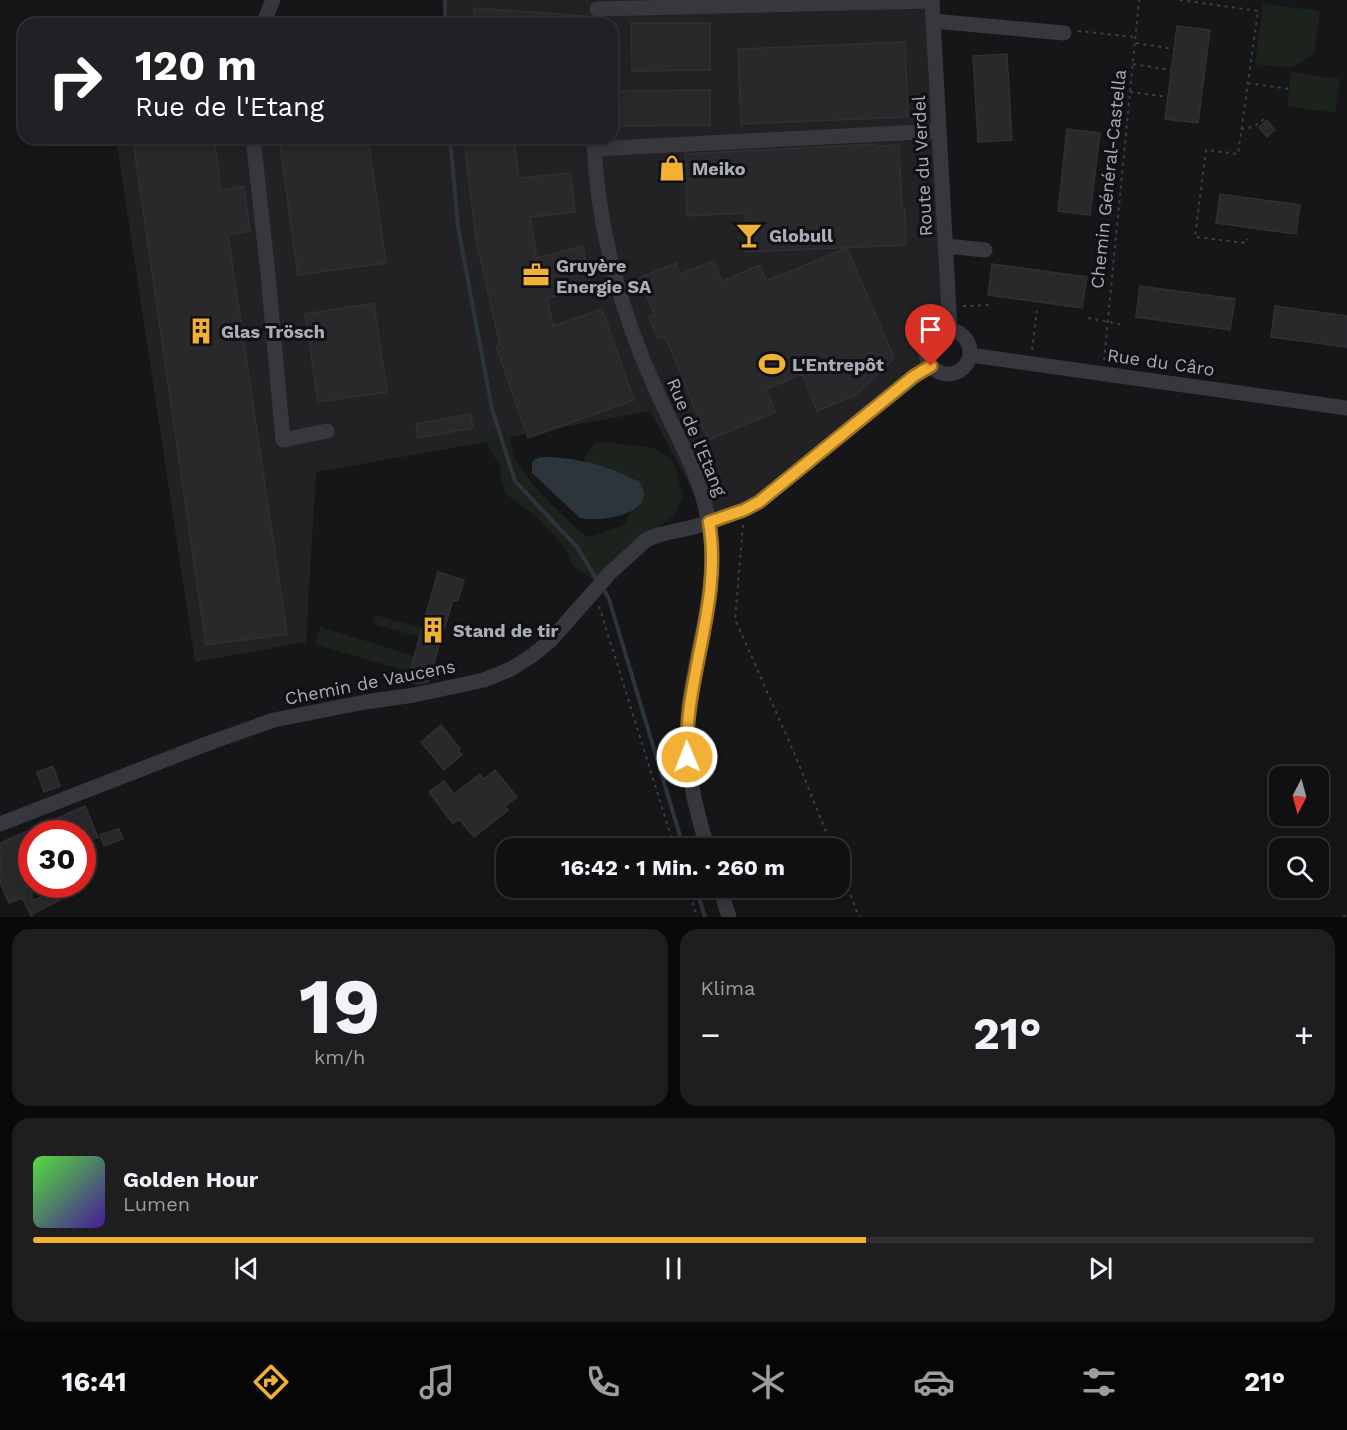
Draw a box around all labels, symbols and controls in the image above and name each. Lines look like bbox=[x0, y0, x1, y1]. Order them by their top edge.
text: 120 m bbox=[135, 41, 257, 90]
icon: right bbox=[36, 42, 114, 120]
street label: Chemin Général-Castella bbox=[1086, 68, 1130, 290]
text: Rue de l'Etang bbox=[135, 91, 324, 123]
street label: Route du Verdel bbox=[908, 95, 936, 237]
shop icon: Meiko bbox=[657, 153, 687, 183]
place label: Meiko bbox=[692, 158, 746, 179]
bar icon: Globull bbox=[734, 220, 764, 250]
place label: Globull bbox=[769, 225, 833, 246]
place label: Gruyère Energie SA bbox=[556, 255, 652, 297]
office icon: Gruyère Energie SA bbox=[521, 260, 551, 290]
pin bbox=[905, 304, 956, 366]
icon: arrive bbox=[914, 313, 947, 346]
building icon: Glas Trösch bbox=[186, 316, 216, 346]
place label: Glas Trösch bbox=[221, 321, 325, 342]
street label: Rue du Câro bbox=[1106, 344, 1216, 380]
sports icon: L'Entrepôt bbox=[757, 349, 787, 379]
place label: L'Entrepôt bbox=[792, 354, 884, 375]
street label: Rue de l'Etang bbox=[663, 375, 731, 500]
building icon: Stand de tir bbox=[418, 615, 448, 645]
place label: Stand de tir bbox=[453, 620, 558, 641]
street label: Chemin de Vaucens bbox=[283, 655, 457, 709]
position arrow bbox=[655, 725, 719, 789]
north arrow bbox=[1269, 766, 1329, 826]
map controls bbox=[1269, 766, 1329, 898]
speed limit sign: 30 bbox=[18, 820, 96, 898]
button: search bbox=[1269, 838, 1329, 898]
text: 16:42 · 1 Min. · 260 m bbox=[561, 855, 785, 880]
text: 19 bbox=[299, 960, 381, 1052]
text: Klima bbox=[701, 976, 755, 1000]
text: 21° bbox=[973, 1007, 1042, 1060]
text: − bbox=[701, 1015, 720, 1054]
text: + bbox=[1294, 1015, 1314, 1054]
text: km/h bbox=[314, 1045, 366, 1069]
text: Golden Hour bbox=[123, 1167, 258, 1192]
text: Lumen bbox=[123, 1192, 190, 1216]
icon: previous bbox=[230, 1252, 263, 1285]
icon: pause bbox=[657, 1252, 690, 1285]
icon: next bbox=[1084, 1252, 1117, 1285]
icon: directions bbox=[250, 1361, 292, 1403]
icon: music bbox=[416, 1361, 458, 1403]
icon: phone bbox=[582, 1361, 624, 1403]
icon: climate bbox=[747, 1361, 789, 1403]
icon: car bbox=[913, 1361, 955, 1403]
icon: filters bbox=[1078, 1361, 1120, 1403]
text: 16:41 bbox=[62, 1366, 127, 1398]
text: 21° bbox=[1244, 1366, 1285, 1398]

